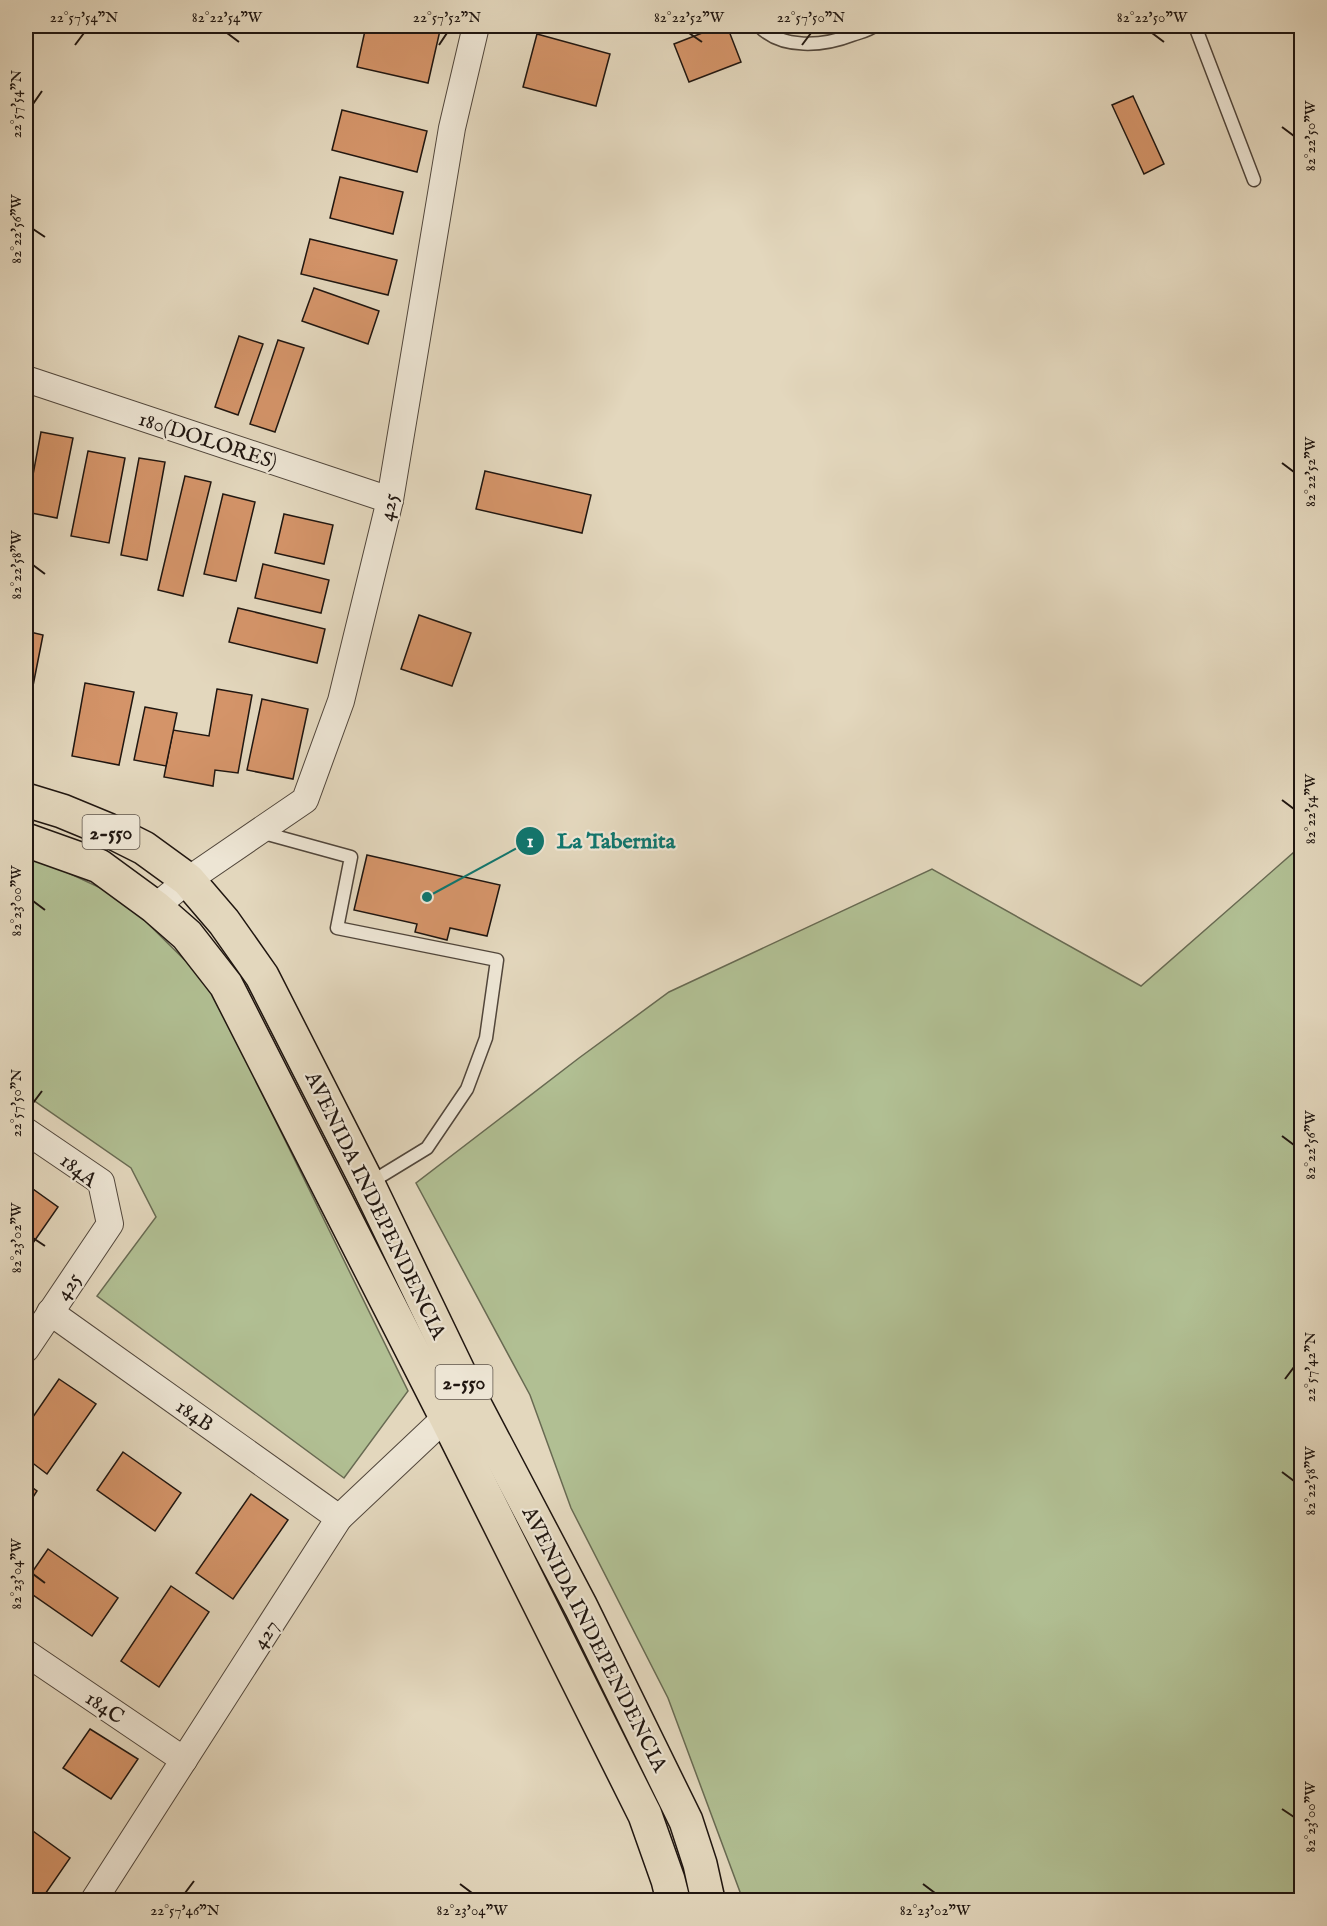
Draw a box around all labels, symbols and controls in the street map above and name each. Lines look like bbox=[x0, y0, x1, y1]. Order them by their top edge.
text: 22°57'54"N bbox=[50, 8, 118, 27]
text: 82°22'54"W bbox=[192, 8, 263, 27]
text: 22°57'52"N bbox=[413, 8, 481, 27]
text: 82°22'52"W bbox=[654, 8, 725, 27]
text: 22°57'50"N bbox=[777, 8, 845, 27]
text: 82°22'50"W bbox=[1117, 8, 1188, 27]
text: 22°57'54"N bbox=[7, 70, 26, 138]
text: 82°22'50"W bbox=[1301, 100, 1320, 171]
text: 82°22'56"W bbox=[7, 194, 26, 264]
street label: 180(DOLORES) bbox=[135, 406, 280, 477]
text: 82°22'52"W bbox=[1301, 436, 1320, 507]
street label: 425 bbox=[373, 491, 406, 524]
text: 82°22'58"W bbox=[7, 530, 26, 599]
text: 82°22'54"W bbox=[1301, 773, 1320, 844]
road number: 2-550 bbox=[82, 815, 140, 849]
callout: La Tabernita bbox=[515, 821, 687, 861]
text: La Tabernita bbox=[557, 828, 676, 856]
text: 1 bbox=[527, 831, 534, 854]
text: 82°23'00"W bbox=[7, 865, 26, 936]
street label: AVENIDA INDEPENDENCIA bbox=[298, 1066, 452, 1345]
text: 22°57'50"N bbox=[7, 1069, 26, 1137]
text: 82°22'56"W bbox=[1301, 1110, 1320, 1180]
street label: 184A bbox=[54, 1148, 103, 1195]
text: 82°23'02"W bbox=[7, 1202, 26, 1273]
street label: 425 bbox=[50, 1267, 88, 1306]
text: 22°57'42"N bbox=[1301, 1332, 1320, 1402]
road number: 2-550 bbox=[436, 1365, 492, 1399]
street label: 184B bbox=[170, 1394, 218, 1439]
text: 82°22'58"W bbox=[1301, 1446, 1320, 1515]
street label: AVENIDA INDEPENDENCIA bbox=[514, 1501, 673, 1778]
text: 82°23'04"W bbox=[7, 1538, 26, 1609]
street label: 427 bbox=[247, 1615, 286, 1655]
street label: 184C bbox=[79, 1685, 129, 1731]
text: 82°23'00"W bbox=[1301, 1781, 1320, 1852]
text: 22°57'46"N bbox=[150, 1901, 220, 1920]
text: 82°23'04"W bbox=[437, 1901, 508, 1920]
text: 82°23'02"W bbox=[900, 1901, 971, 1920]

